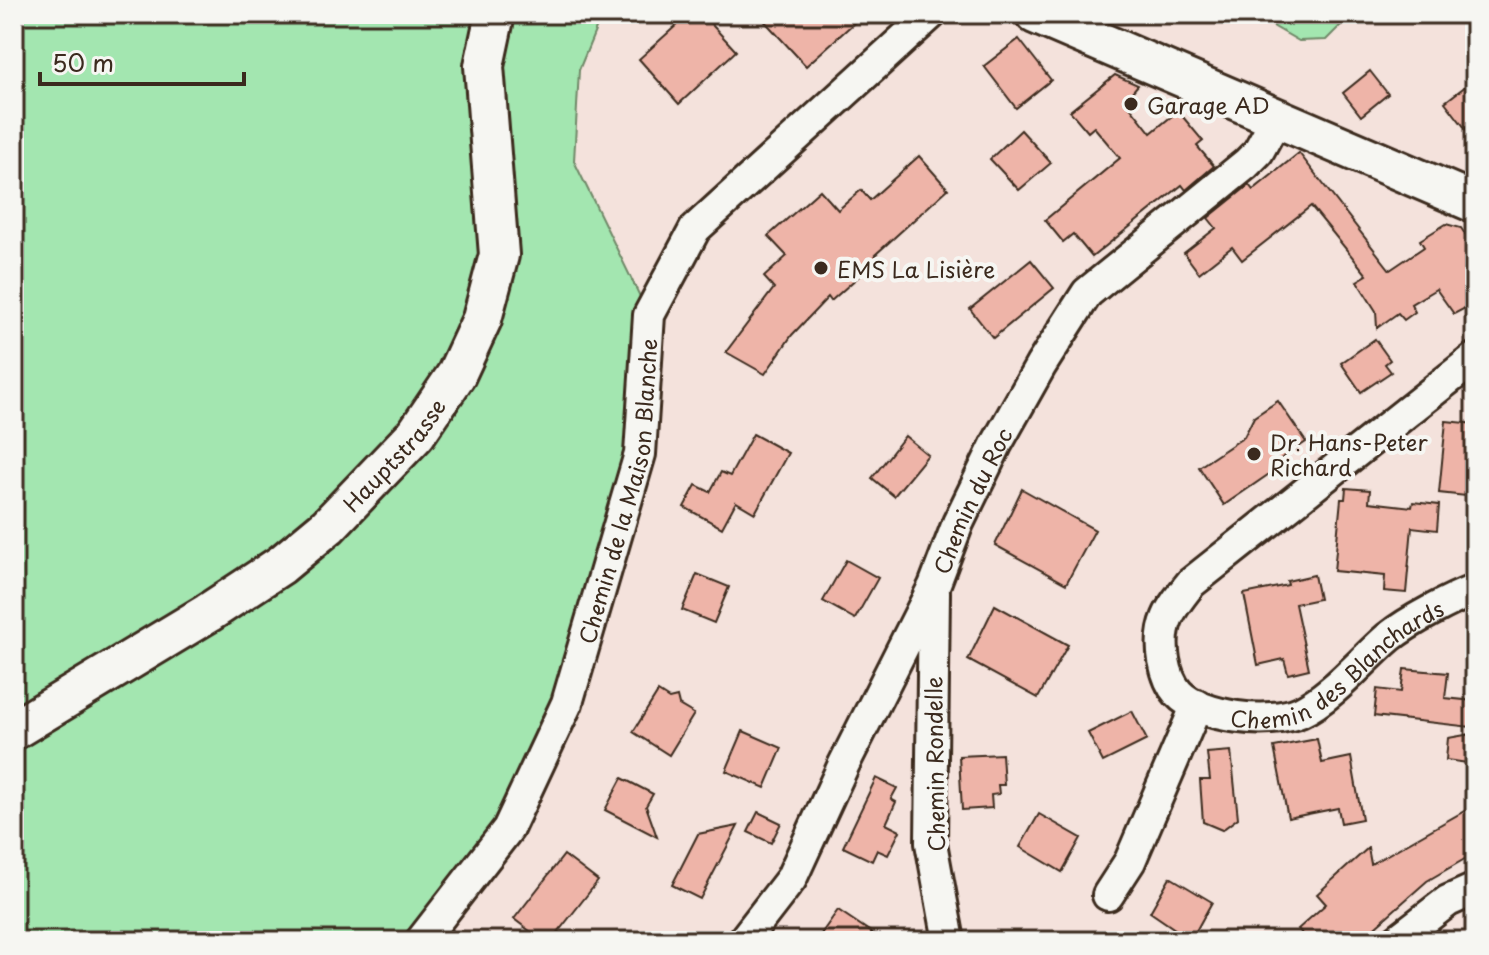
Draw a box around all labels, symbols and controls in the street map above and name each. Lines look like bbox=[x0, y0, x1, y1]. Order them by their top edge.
scale bar bbox=[40, 36, 244, 86]
text: 50 m bbox=[52, 44, 114, 80]
place label: Garage AD bbox=[1147, 88, 1270, 121]
marker: Garage AD bbox=[1122, 95, 1140, 113]
place label: EMS La Lisière bbox=[837, 252, 995, 285]
marker: EMS La Lisière bbox=[812, 259, 830, 277]
street label: Chemin de la Maison Blanche bbox=[569, 337, 664, 647]
street label: Hauptstrasse bbox=[334, 391, 452, 519]
street label: Chemin du Roc bbox=[924, 421, 1019, 578]
place label: Dr. Hans-Peter Richard bbox=[1270, 425, 1429, 483]
marker: Dr. Hans-Peter Richard bbox=[1245, 445, 1263, 463]
street label: Chemin des Blanchards bbox=[1229, 591, 1449, 735]
street label: Chemin Rondelle bbox=[916, 676, 952, 852]

